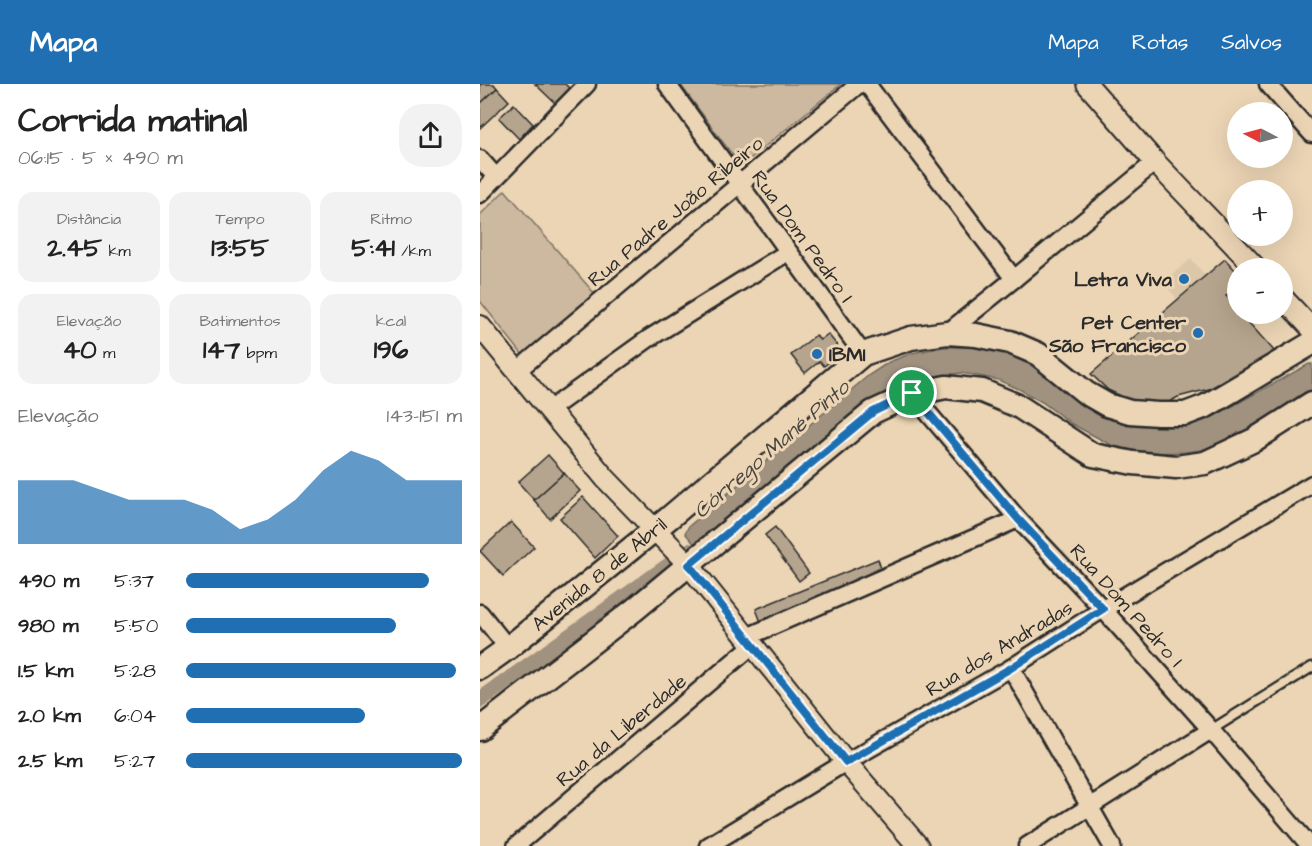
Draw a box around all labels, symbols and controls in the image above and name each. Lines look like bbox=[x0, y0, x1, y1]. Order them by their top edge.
text: Mapa bbox=[30, 23, 97, 62]
text: Mapa bbox=[1048, 28, 1099, 57]
text: Rotas bbox=[1132, 28, 1188, 57]
text: Salvos bbox=[1221, 28, 1282, 57]
text: Corrida matinal bbox=[18, 98, 248, 144]
north arrow bbox=[1227, 102, 1293, 168]
map controls bbox=[1227, 102, 1293, 324]
button: share bbox=[399, 104, 462, 167]
street label: Rua Padre João Ribeiro bbox=[582, 130, 770, 294]
text: 06:15 · 5 × 490 m bbox=[18, 144, 183, 172]
street label: Rua Dom Pedro I bbox=[745, 165, 860, 309]
button: + bbox=[1227, 180, 1293, 246]
text: Distância bbox=[57, 208, 121, 230]
text: Tempo bbox=[216, 208, 264, 230]
text: Ritmo bbox=[370, 208, 412, 230]
text: 2.45 bbox=[47, 230, 102, 266]
text: 13:55 bbox=[211, 230, 269, 266]
text: 5:41 bbox=[351, 230, 395, 266]
text: km bbox=[102, 240, 131, 262]
text: /km bbox=[395, 240, 431, 262]
button: − bbox=[1227, 258, 1293, 324]
place label: Letra Viva bbox=[1074, 266, 1173, 294]
marker: Letra Viva bbox=[1177, 272, 1191, 286]
place label: Pet Center São Francisco bbox=[1048, 309, 1187, 360]
text: Elevação bbox=[57, 310, 121, 332]
text: Batimentos bbox=[199, 310, 281, 332]
text: kcal bbox=[376, 310, 406, 332]
marker: Pet Center São Francisco bbox=[1191, 326, 1205, 340]
text: 40 bbox=[63, 332, 97, 368]
text: 147 bbox=[203, 332, 240, 368]
text: 196 bbox=[374, 332, 408, 368]
place label: IBMI bbox=[829, 341, 866, 369]
text: m bbox=[97, 342, 115, 364]
text: bpm bbox=[240, 342, 277, 364]
marker: IBMI bbox=[810, 347, 824, 361]
pin bbox=[886, 367, 937, 418]
water label: Córrego Mané Pinto bbox=[687, 372, 858, 526]
icon: arrive bbox=[895, 376, 928, 409]
text: Elevação bbox=[18, 402, 98, 430]
text: 143–151 m bbox=[387, 402, 462, 430]
street label: Avenida 8 de Abril bbox=[526, 511, 673, 638]
street label: Rua Dom Pedro I bbox=[1063, 538, 1189, 674]
text: 490 m bbox=[18, 567, 79, 595]
text: 5:37 bbox=[114, 567, 154, 595]
street label: Rua dos Andradas bbox=[921, 594, 1078, 704]
text: 980 m bbox=[18, 612, 79, 640]
text: 5:50 bbox=[114, 612, 158, 640]
text: 1.5 km bbox=[18, 657, 73, 685]
text: 5:28 bbox=[114, 657, 156, 685]
street label: Rua da Liberdade bbox=[550, 668, 693, 794]
text: 2.0 km bbox=[18, 702, 81, 730]
text: 6:04 bbox=[114, 702, 156, 730]
text: 2.5 km bbox=[18, 747, 82, 775]
text: 5:27 bbox=[114, 747, 155, 775]

